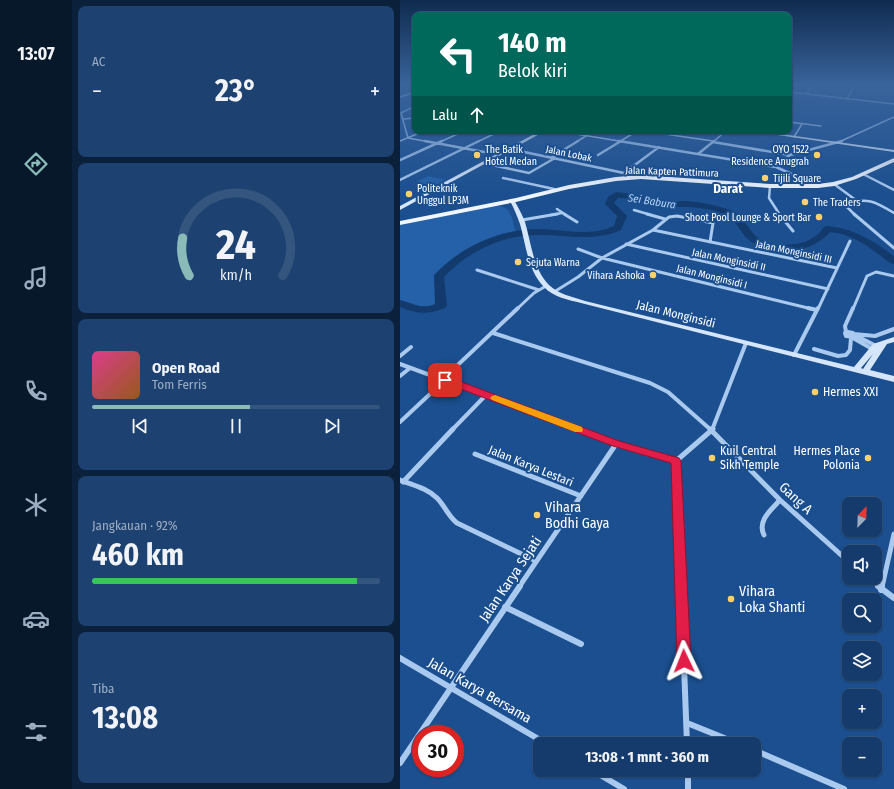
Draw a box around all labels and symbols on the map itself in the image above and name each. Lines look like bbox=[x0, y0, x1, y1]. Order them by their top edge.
street label: Jalan Lobak bbox=[545, 143, 593, 165]
place label: The Batik Hotel Medan bbox=[485, 144, 537, 168]
place label: OYO 1522 Residence Anugrah bbox=[731, 144, 810, 168]
marker: The Batik Hotel Medan bbox=[472, 150, 482, 160]
marker: OYO 1522 Residence Anugrah bbox=[812, 150, 822, 160]
street label: Jalan Kapten Pattimura bbox=[625, 164, 719, 180]
marker: Tijili Square bbox=[760, 173, 770, 183]
place label: Tijili Square bbox=[773, 173, 821, 185]
district label: Darat bbox=[713, 181, 743, 196]
place label: Politeknik Unggul LP3M bbox=[417, 183, 469, 207]
marker: Politeknik Unggul LP3M bbox=[404, 189, 414, 199]
water label: Sei Babura bbox=[626, 191, 677, 212]
marker: The Traders bbox=[800, 197, 810, 207]
place label: The Traders bbox=[813, 197, 861, 209]
place label: Shoot Pool Lounge & Sport Bar bbox=[685, 212, 812, 224]
marker: Shoot Pool Lounge & Sport Bar bbox=[814, 212, 824, 222]
street label: Jalan Monginsidi III bbox=[755, 238, 833, 266]
street label: Jalan Monginsidi II bbox=[691, 246, 767, 274]
marker: Sejuta Warna bbox=[513, 257, 523, 267]
place label: Sejuta Warna bbox=[526, 257, 580, 269]
street label: Jalan Monginsidi I bbox=[675, 262, 748, 292]
place label: Vihara Ashoka bbox=[587, 270, 645, 282]
marker: Vihara Ashoka bbox=[648, 270, 658, 280]
street label: Jalan Monginsidi bbox=[635, 297, 717, 331]
pin bbox=[428, 363, 462, 397]
place label: Hermes XXI bbox=[823, 385, 878, 399]
marker: Hermes XXI bbox=[810, 387, 820, 397]
street label: Jalan Karya Lestari bbox=[486, 443, 576, 489]
place label: Kuil Central Sikh Temple bbox=[720, 444, 779, 472]
place label: Hermes Place Polonia bbox=[794, 444, 860, 472]
marker: Kuil Central Sikh Temple bbox=[707, 453, 717, 463]
marker: Hermes Place Polonia bbox=[863, 453, 873, 463]
street label: Gang A bbox=[775, 479, 816, 518]
north arrow bbox=[842, 497, 882, 537]
place label: Vihara Bodhi Gaya bbox=[545, 499, 609, 532]
marker: Vihara Bodhi Gaya bbox=[532, 510, 542, 520]
street label: Jalan Karya Sejati bbox=[476, 533, 545, 625]
place label: Vihara Loka Shanti bbox=[739, 583, 805, 616]
marker: Vihara Loka Shanti bbox=[726, 594, 736, 604]
position arrow bbox=[663, 640, 705, 682]
street label: Jalan Karya Bersama bbox=[425, 654, 535, 727]
speed limit sign: 30 bbox=[412, 725, 464, 777]

